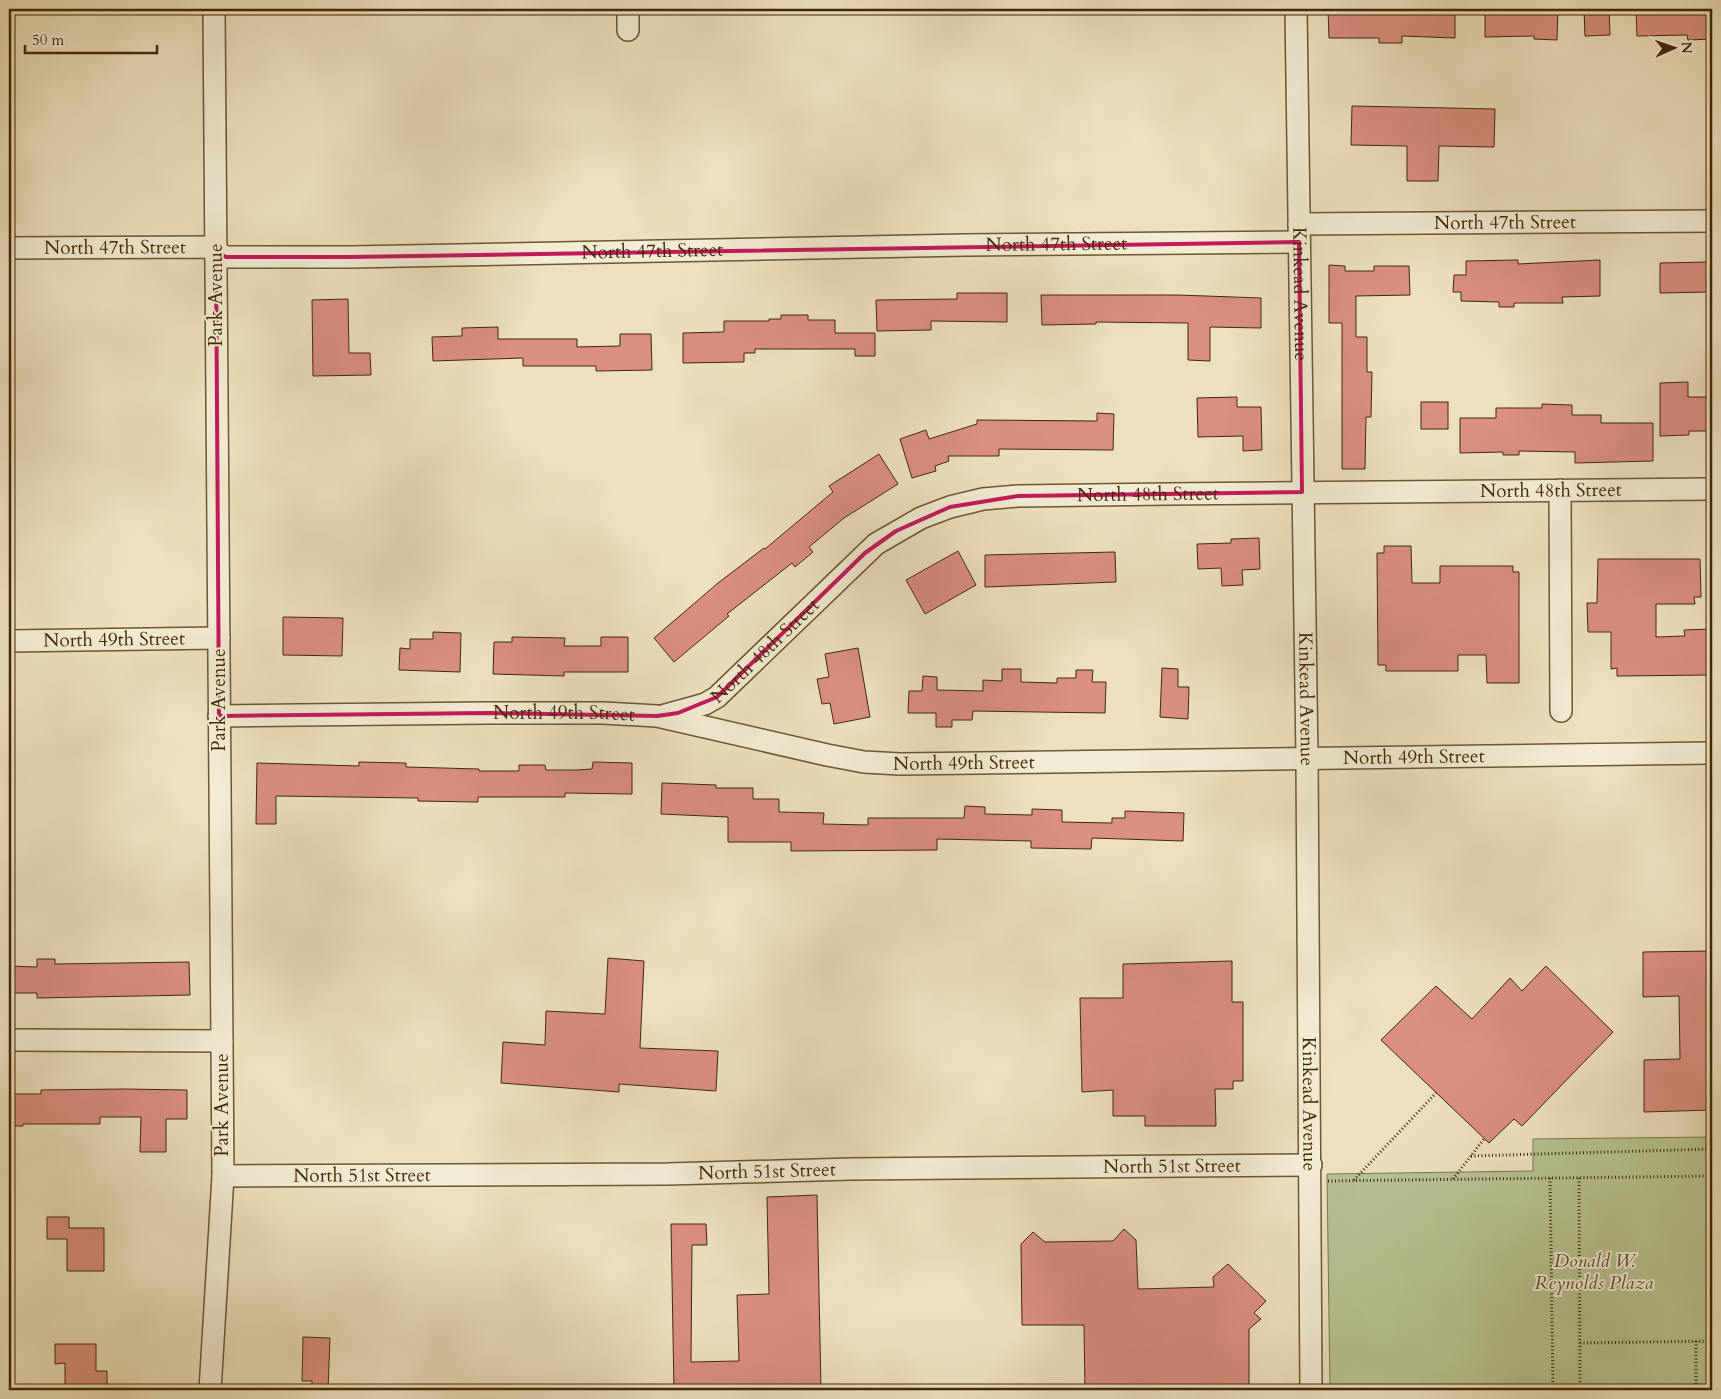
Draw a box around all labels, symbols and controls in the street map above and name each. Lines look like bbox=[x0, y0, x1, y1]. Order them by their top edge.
scale bar bbox=[25, 22, 158, 54]
north arrow bbox=[1648, 22, 1698, 72]
text: 50 m bbox=[32, 30, 64, 50]
text: N bbox=[1677, 41, 1696, 54]
street label: North 47th Street bbox=[1434, 209, 1576, 236]
street label: Kinkead Avenue bbox=[1286, 227, 1314, 361]
street label: North 47th Street bbox=[985, 231, 1127, 258]
street label: North 47th Street bbox=[44, 234, 186, 261]
street label: North 47th Street bbox=[581, 237, 724, 265]
street label: Park Avenue bbox=[203, 243, 229, 347]
street label: North 48th Street bbox=[1480, 477, 1622, 504]
street label: North 48th Street bbox=[1077, 481, 1219, 508]
street label: North 48th Street bbox=[705, 592, 825, 709]
street label: North 49th Street bbox=[43, 625, 185, 654]
street label: Kinkead Avenue bbox=[1292, 632, 1320, 766]
street label: Park Avenue bbox=[206, 648, 232, 752]
street label: North 49th Street bbox=[493, 700, 636, 728]
street label: North 49th Street bbox=[1343, 743, 1485, 771]
street label: North 49th Street bbox=[893, 749, 1035, 777]
street label: Kinkead Avenue bbox=[1296, 1037, 1323, 1171]
street label: Park Avenue bbox=[209, 1053, 235, 1157]
street label: North 51st Street bbox=[1103, 1153, 1241, 1180]
street label: North 51st Street bbox=[698, 1156, 836, 1186]
street label: North 51st Street bbox=[293, 1162, 431, 1189]
park label: Donald W. Reynolds Plaza bbox=[1535, 1248, 1654, 1296]

